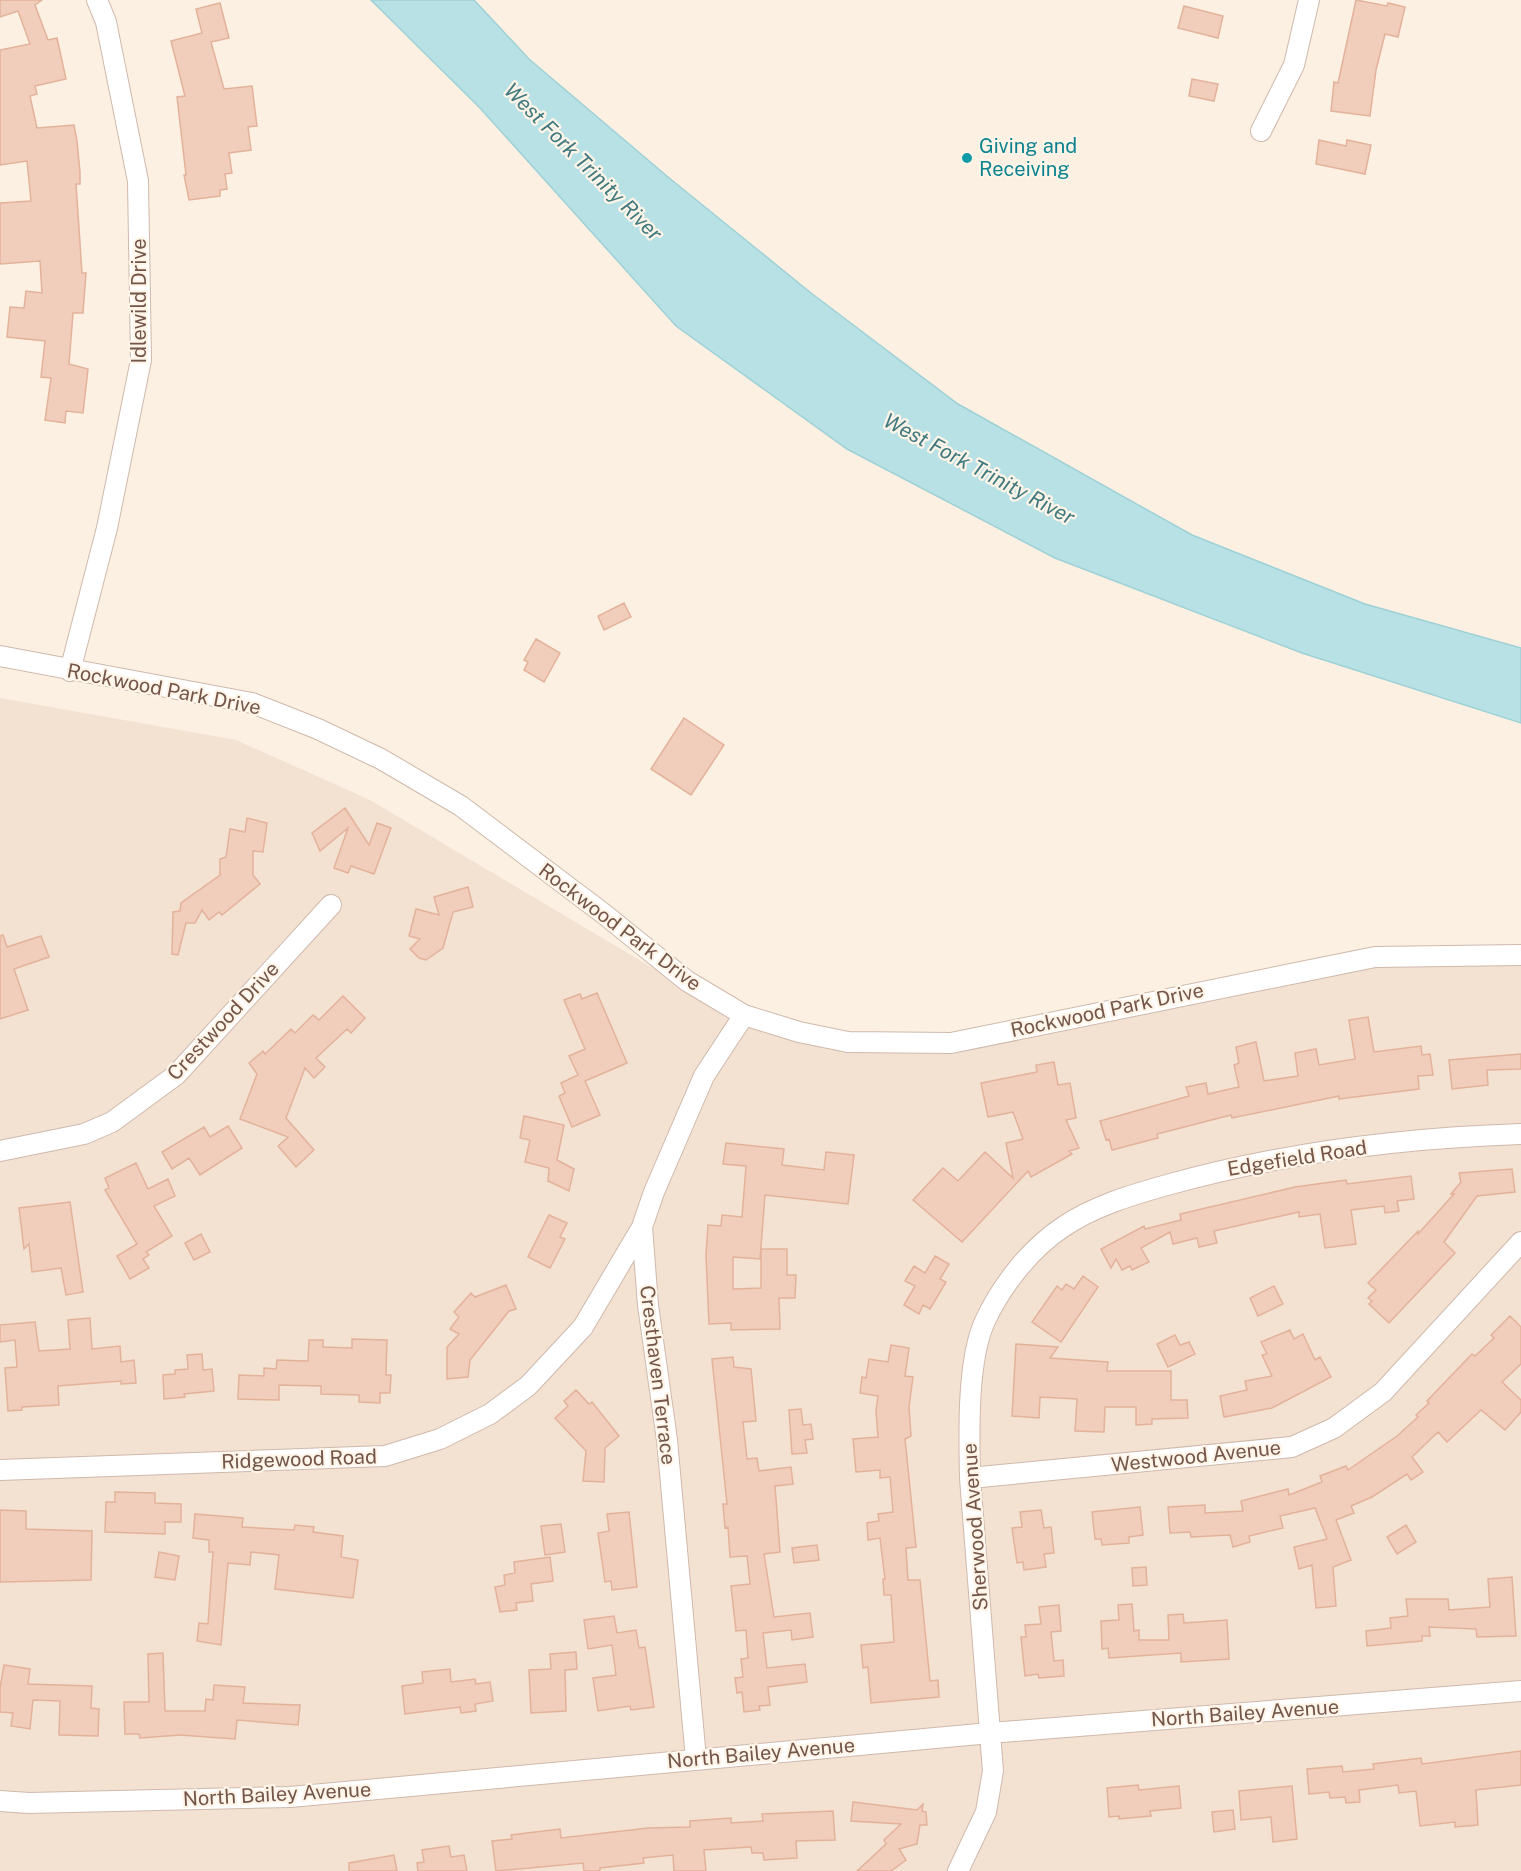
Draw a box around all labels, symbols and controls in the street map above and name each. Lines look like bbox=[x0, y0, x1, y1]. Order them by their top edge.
water label: West Fork Trinity River bbox=[499, 78, 668, 246]
place label: Giving and Receiving bbox=[979, 134, 1077, 181]
marker: Giving and Receiving bbox=[960, 151, 974, 165]
street label: Idlewild Drive bbox=[127, 238, 151, 364]
water label: West Fork Trinity River bbox=[879, 408, 1080, 530]
street label: Rockwood Park Drive bbox=[65, 658, 263, 720]
street label: Rockwood Park Drive bbox=[534, 858, 706, 996]
street label: Crestwood Drive bbox=[162, 957, 284, 1085]
street label: Rockwood Park Drive bbox=[1008, 978, 1206, 1042]
street label: Edgefield Road bbox=[1225, 1135, 1369, 1181]
street label: Cresthaven Terrace bbox=[635, 1284, 681, 1466]
street label: Westwood Avenue bbox=[1110, 1435, 1282, 1477]
street label: Sherwood Avenue bbox=[957, 1442, 993, 1612]
street label: Ridgewood Road bbox=[221, 1444, 377, 1474]
street label: North Bailey Avenue bbox=[1150, 1694, 1340, 1732]
street label: North Bailey Avenue bbox=[666, 1733, 856, 1773]
street label: North Bailey Avenue bbox=[182, 1777, 372, 1811]

